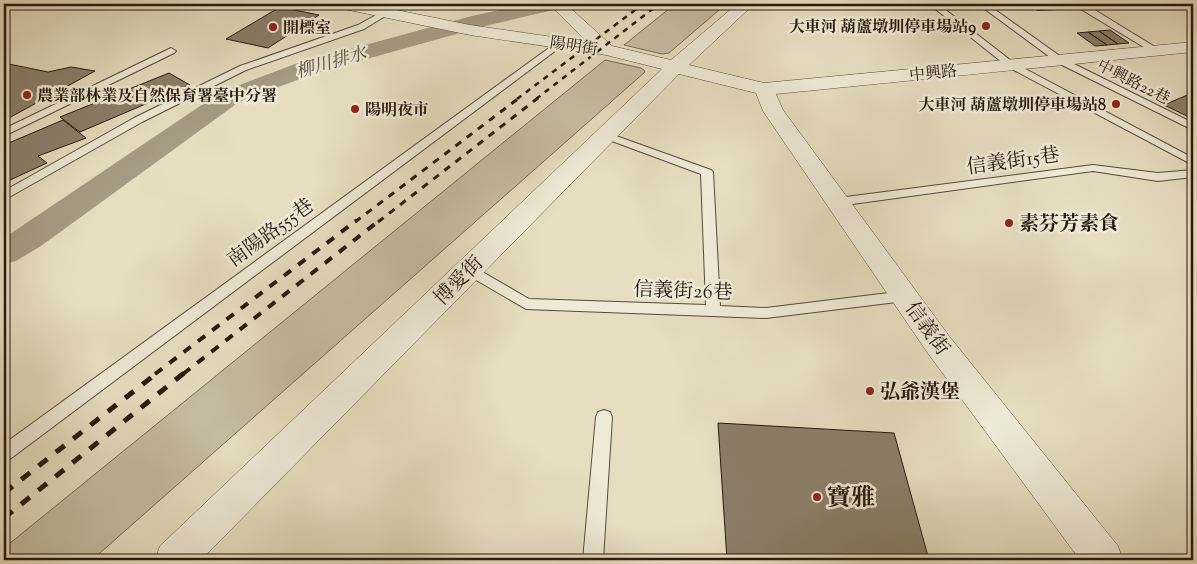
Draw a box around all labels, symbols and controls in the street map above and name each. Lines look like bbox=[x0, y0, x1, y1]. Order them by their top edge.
place label: 大車河 葫蘆墩圳停車場站9 bbox=[789, 17, 976, 40]
place label: 開標室 bbox=[283, 18, 331, 41]
marker: 大車河 葫蘆墩圳停車場站9 bbox=[980, 20, 992, 32]
marker: 開標室 bbox=[267, 21, 279, 33]
street label: 陽明街 bbox=[548, 32, 599, 63]
water label: 柳川排水 bbox=[293, 41, 372, 86]
street label: 中興路22巷 bbox=[1092, 55, 1173, 111]
street label: 中興路 bbox=[908, 61, 958, 88]
place label: 農業部林業及自然保育署臺中分署 bbox=[37, 86, 277, 109]
marker: 農業部林業及自然保育署臺中分署 bbox=[21, 89, 33, 101]
place label: 大車河 葫蘆墩圳停車場站8 bbox=[919, 95, 1106, 118]
marker: 大車河 葫蘆墩圳停車場站8 bbox=[1110, 98, 1122, 110]
place label: 陽明夜市 bbox=[365, 100, 429, 123]
marker: 陽明夜市 bbox=[349, 103, 361, 115]
street label: 信義街15巷 bbox=[965, 142, 1062, 183]
street label: 南陽路555巷 bbox=[222, 193, 321, 275]
place label: 素芬芳素食 bbox=[1019, 211, 1119, 240]
marker: 素芬芳素食 bbox=[1003, 217, 1015, 229]
street label: 博愛街 bbox=[428, 250, 491, 313]
street label: 信義街26巷 bbox=[633, 276, 733, 309]
street label: 信義街 bbox=[897, 297, 955, 362]
place label: 弘爺漢堡 bbox=[880, 379, 960, 408]
marker: 弘爺漢堡 bbox=[864, 385, 876, 397]
place label: 寶雅 bbox=[827, 482, 875, 516]
marker: 寶雅 bbox=[811, 491, 823, 503]

